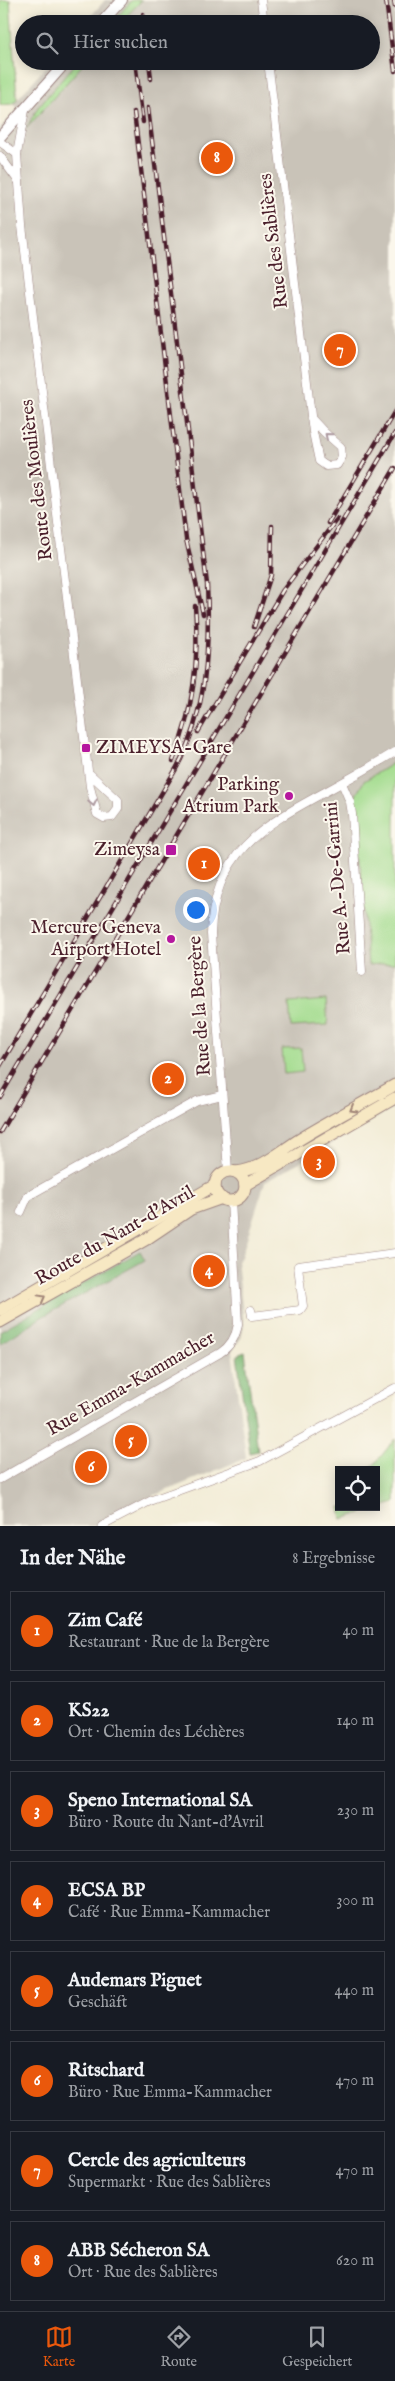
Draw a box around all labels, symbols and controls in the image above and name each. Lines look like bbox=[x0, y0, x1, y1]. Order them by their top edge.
search box bbox=[15, 15, 380, 70]
icon: search bbox=[33, 29, 61, 57]
text: Hier suchen bbox=[73, 31, 168, 55]
pin: 8 bbox=[201, 139, 233, 177]
street label: Rue des Sablières bbox=[254, 172, 294, 310]
pin: 7 bbox=[324, 331, 356, 369]
street label: Route des Moulières bbox=[15, 398, 59, 562]
one-way arrow bbox=[325, 432, 334, 441]
place label: ZIMEYSA-Gare bbox=[96, 736, 232, 760]
marker: ZIMEYSA-Gare bbox=[80, 742, 92, 754]
place label: Parking Atrium Park bbox=[182, 773, 280, 819]
marker: Parking Atrium Park bbox=[283, 790, 295, 802]
one-way arrow bbox=[87, 798, 98, 807]
street label: Rue A.-De-Garrini bbox=[319, 800, 357, 956]
place label: Zimeysa bbox=[94, 838, 161, 862]
marker: Zimeysa bbox=[164, 843, 178, 857]
pin: 1 bbox=[188, 845, 220, 883]
your location bbox=[183, 897, 209, 923]
place label: Mercure Geneva Airport Hotel bbox=[30, 916, 162, 962]
marker: Mercure Geneva Airport Hotel bbox=[165, 933, 177, 945]
street label: Rue de la Bergère bbox=[183, 935, 217, 1077]
pin: 2 bbox=[152, 1060, 184, 1098]
one-way arrow bbox=[349, 1103, 358, 1113]
pin: 3 bbox=[303, 1143, 335, 1181]
street label: Route du Nant-d'Avril bbox=[31, 1180, 200, 1291]
pin: 4 bbox=[193, 1252, 225, 1290]
one-way arrow bbox=[37, 1295, 46, 1305]
street label: Rue Emma-Kammacher bbox=[43, 1326, 219, 1442]
pin: 5 bbox=[115, 1422, 147, 1460]
pin: 6 bbox=[75, 1448, 107, 1486]
map controls bbox=[335, 1466, 380, 1511]
button: locate bbox=[335, 1466, 380, 1511]
text: In der Nähe bbox=[20, 1545, 126, 1572]
text: 8 Ergebnisse bbox=[292, 1549, 375, 1569]
text: Zim Café bbox=[68, 1609, 143, 1633]
text: 1 bbox=[34, 1621, 40, 1641]
text: 40 m bbox=[342, 1621, 374, 1641]
text: Restaurant · Rue de la Bergère bbox=[68, 1633, 269, 1653]
text: KS22 bbox=[68, 1699, 109, 1723]
text: 2 bbox=[33, 1711, 41, 1731]
text: 140 m bbox=[336, 1711, 374, 1731]
text: Ort · Chemin des Léchères bbox=[68, 1723, 244, 1743]
text: Speno International SA bbox=[68, 1789, 252, 1813]
text: 3 bbox=[34, 1801, 40, 1821]
text: 230 m bbox=[337, 1801, 374, 1821]
text: Büro · Route du Nant-d'Avril bbox=[68, 1813, 264, 1833]
text: ECSA BP bbox=[68, 1879, 145, 1903]
text: 4 bbox=[33, 1891, 41, 1911]
text: 300 m bbox=[336, 1891, 374, 1911]
text: Café · Rue Emma-Kammacher bbox=[68, 1903, 270, 1923]
text: Audemars Piguet bbox=[68, 1969, 202, 1993]
text: 5 bbox=[34, 1981, 40, 2001]
text: 440 m bbox=[335, 1981, 374, 2001]
text: Geschäft bbox=[68, 1993, 127, 2013]
text: Ritschard bbox=[68, 2059, 144, 2083]
text: 6 bbox=[34, 2071, 40, 2091]
text: 470 m bbox=[335, 2071, 374, 2091]
text: Büro · Rue Emma-Kammacher bbox=[68, 2083, 272, 2103]
text: Cercle des agriculteurs bbox=[68, 2149, 246, 2173]
text: 7 bbox=[33, 2161, 41, 2181]
text: 470 m bbox=[335, 2161, 374, 2181]
text: Supermarkt · Rue des Sablières bbox=[68, 2173, 271, 2193]
text: ABB Sécheron SA bbox=[68, 2239, 209, 2263]
text: 8 bbox=[34, 2251, 40, 2271]
text: 620 m bbox=[336, 2251, 374, 2271]
text: Ort · Rue des Sablières bbox=[68, 2263, 218, 2283]
tab: Karte bbox=[43, 2323, 75, 2371]
tab: Route bbox=[160, 2323, 197, 2371]
tab: Gespeichert bbox=[282, 2323, 352, 2371]

